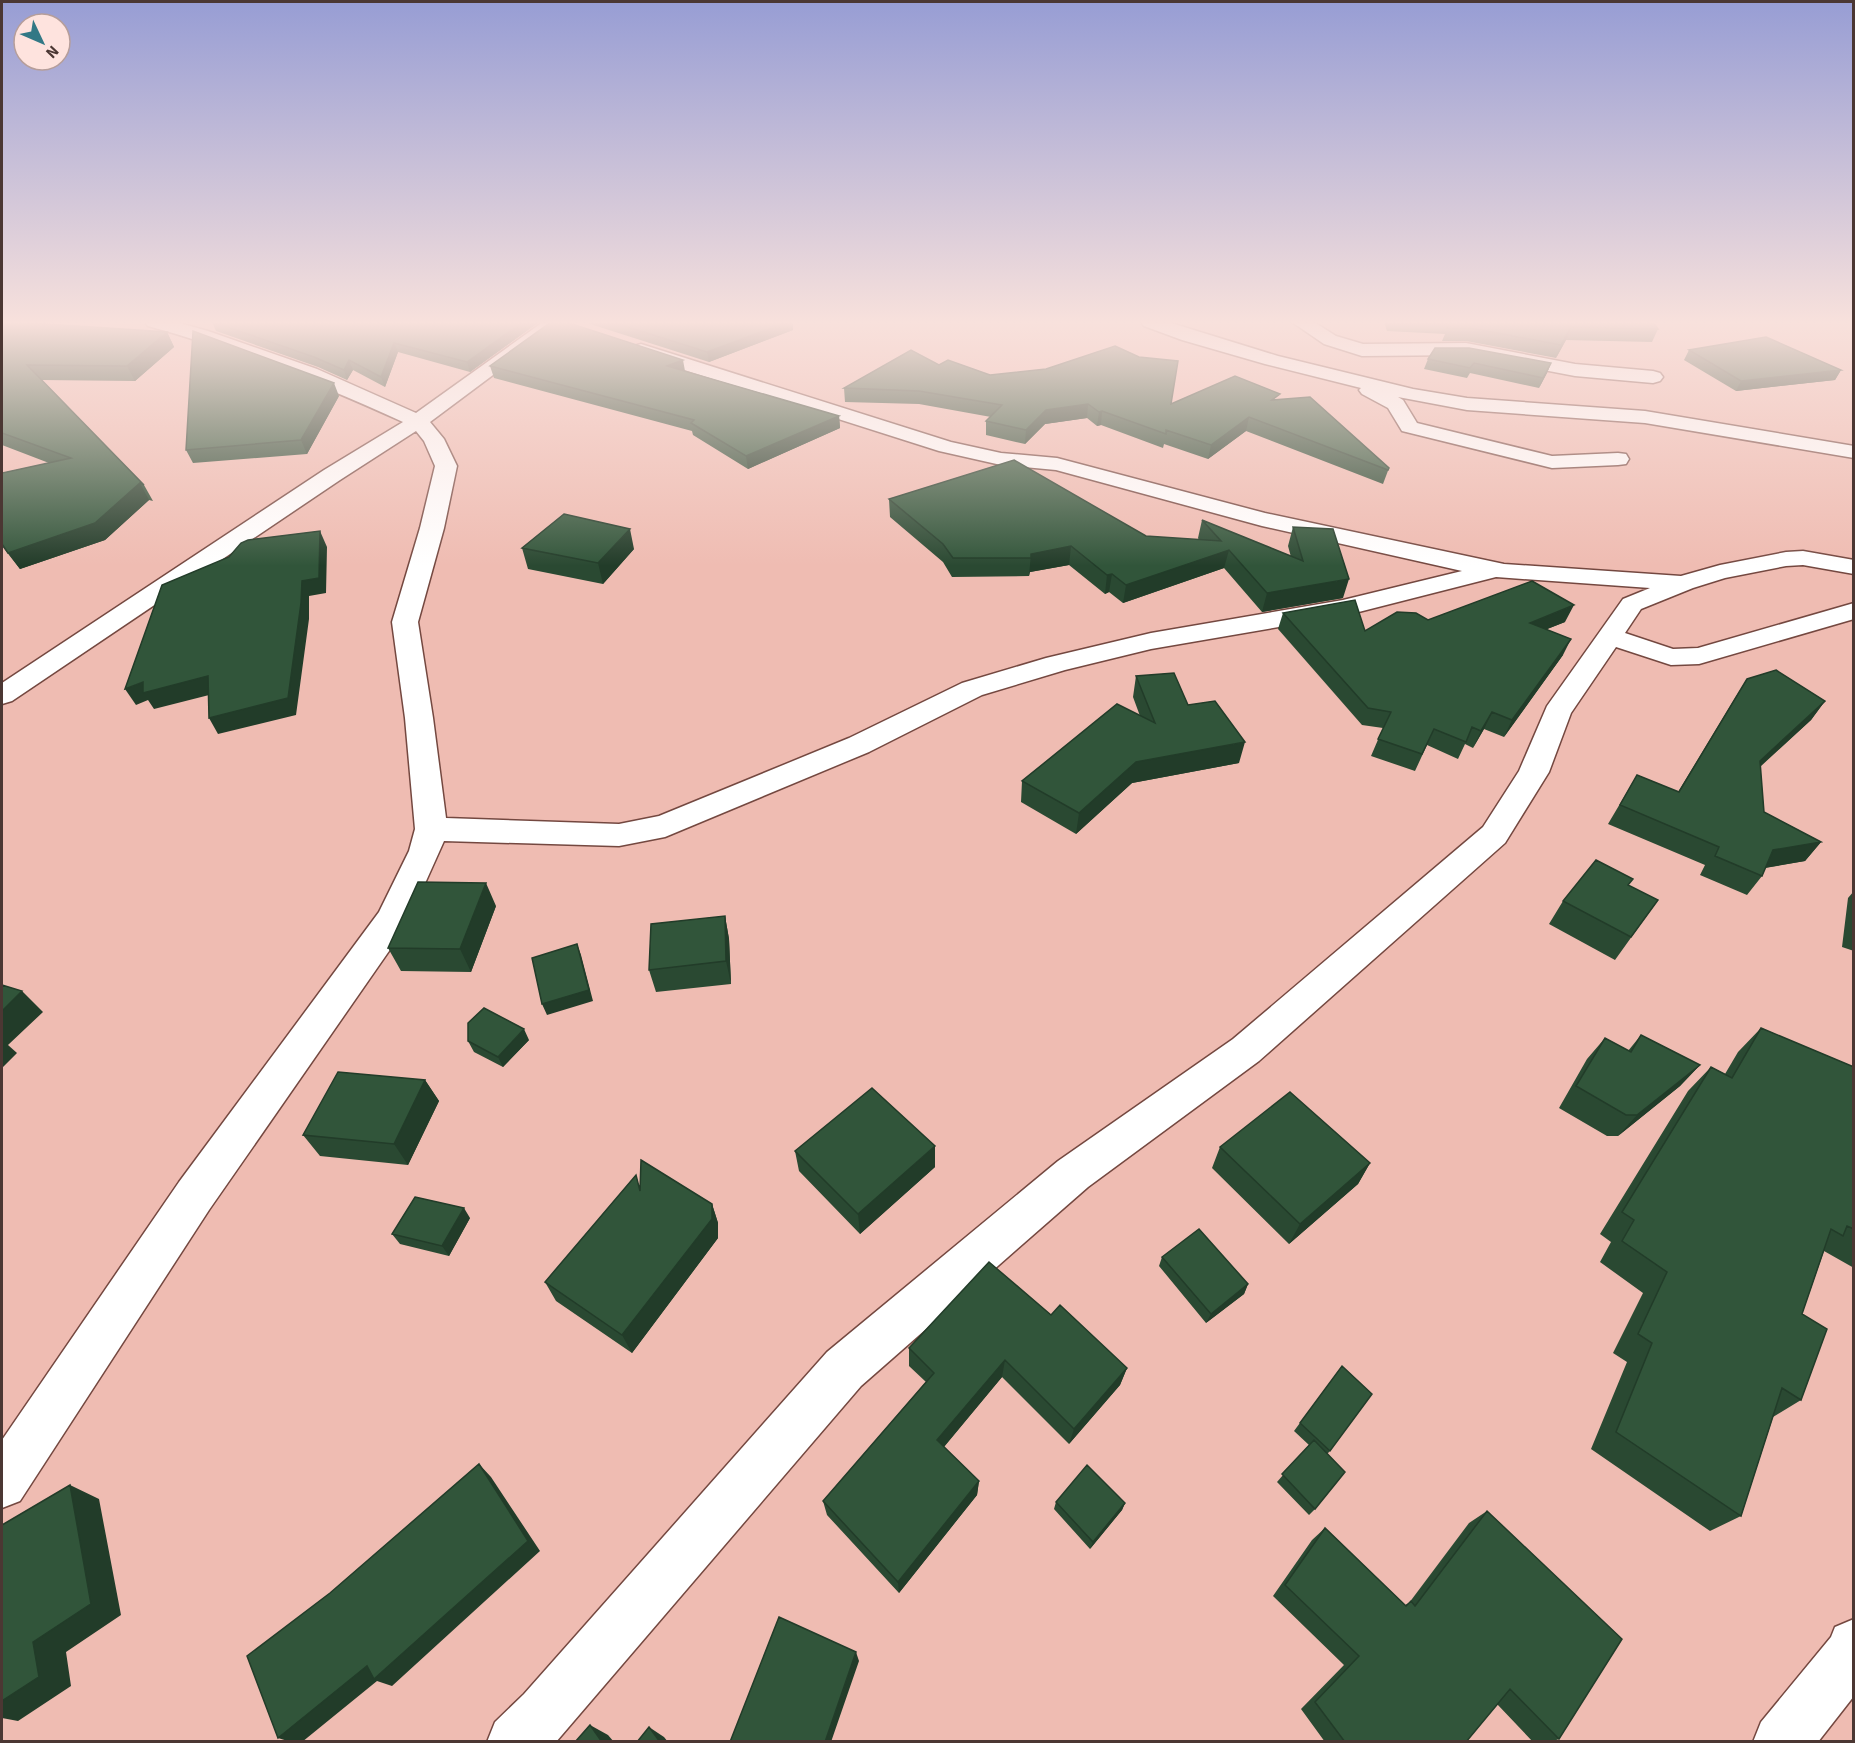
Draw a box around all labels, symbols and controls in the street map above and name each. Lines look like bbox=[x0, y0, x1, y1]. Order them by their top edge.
north arrow bbox=[12, 12, 72, 72]
text: N bbox=[40, 40, 64, 63]

